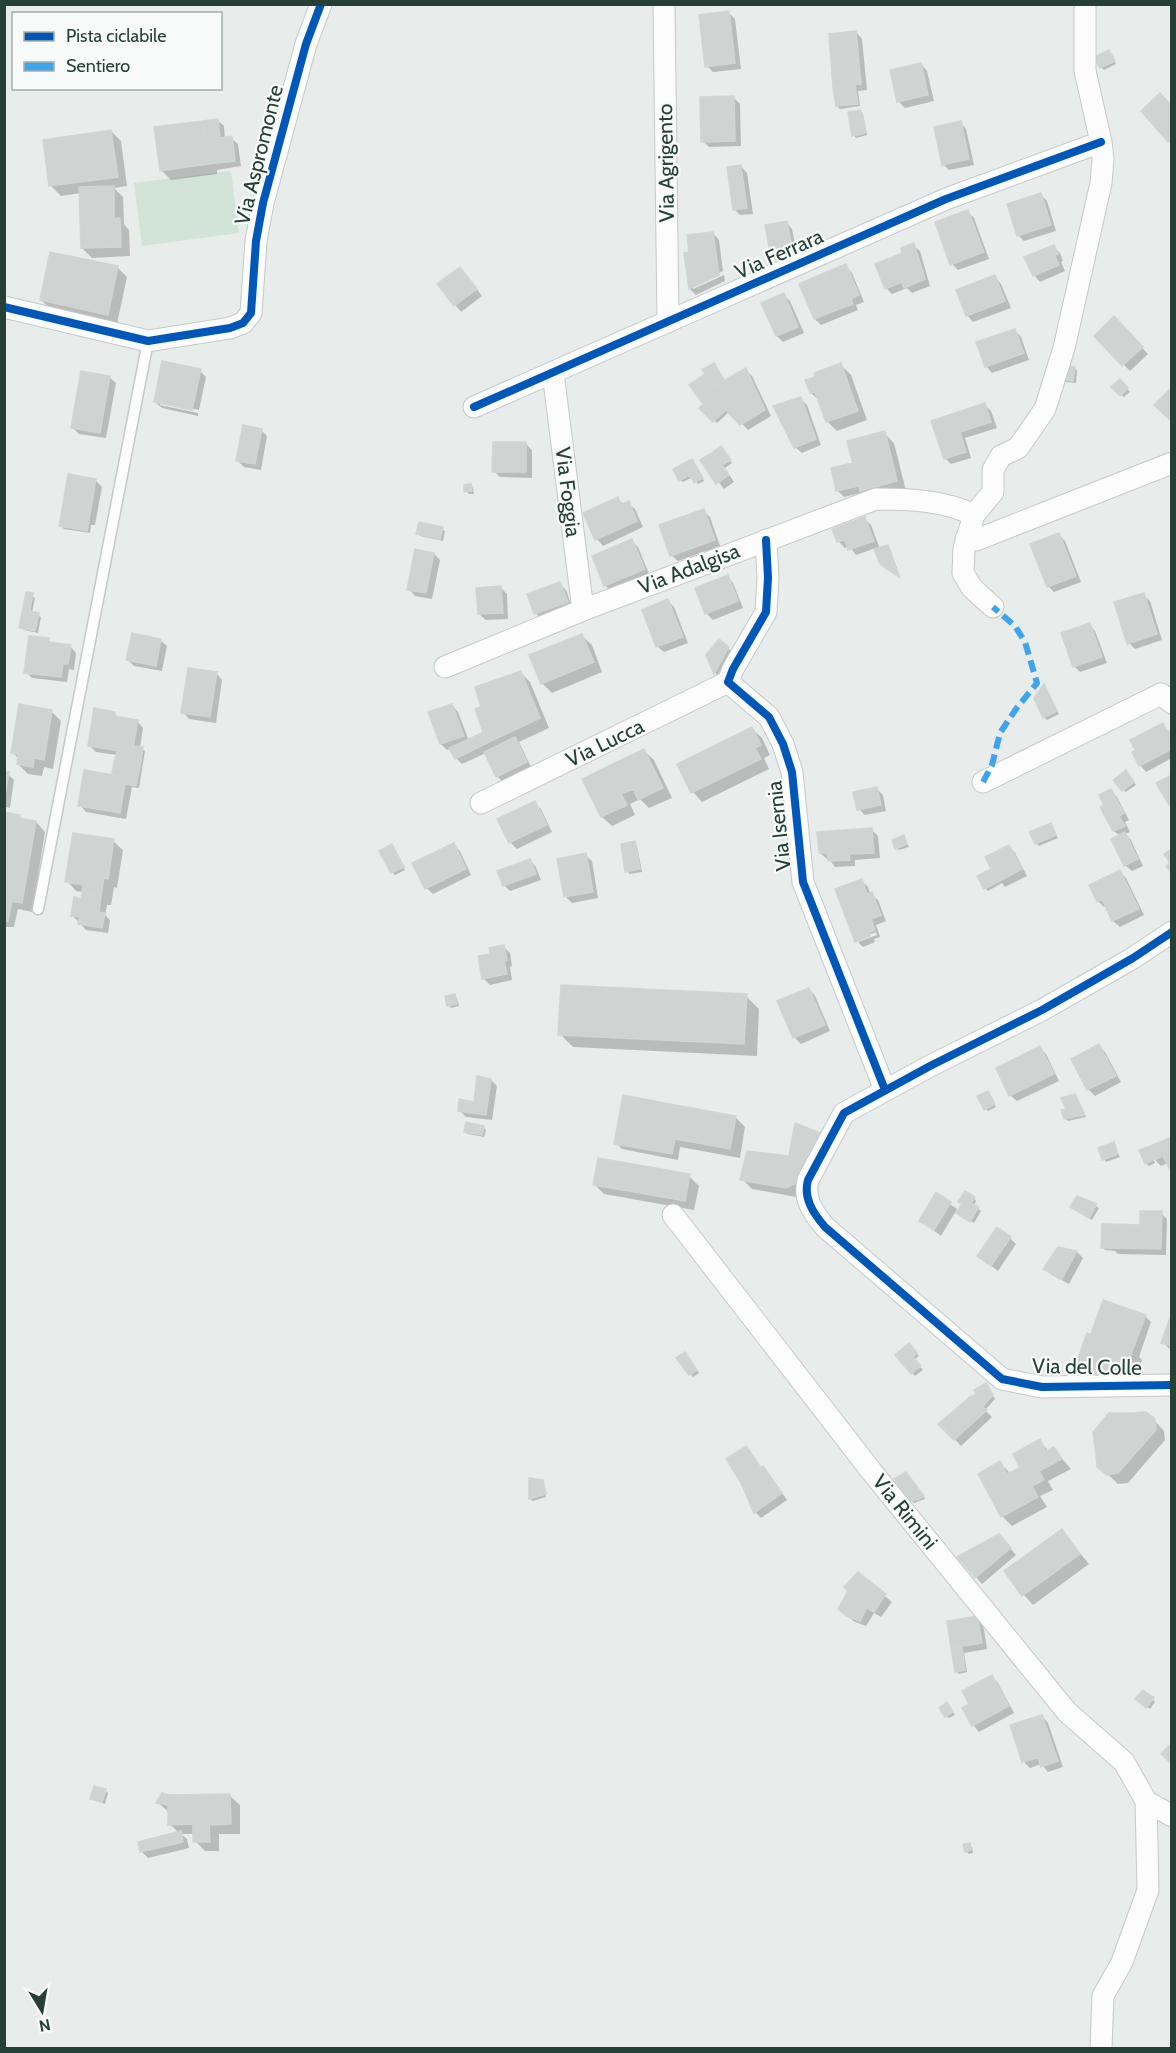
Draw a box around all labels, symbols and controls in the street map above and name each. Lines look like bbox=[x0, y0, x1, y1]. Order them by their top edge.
legend bbox=[12, 12, 222, 90]
text: Pista ciclabile bbox=[66, 25, 166, 47]
text: Sentiero bbox=[66, 55, 130, 77]
street label: Via Aspromonte bbox=[229, 82, 288, 228]
street label: Via Agrigento bbox=[652, 103, 679, 223]
street label: Via Ferrara bbox=[731, 223, 827, 284]
street label: Via Foggia bbox=[551, 446, 586, 538]
street label: Via Adalgisa bbox=[635, 538, 743, 599]
street label: Via Lucca bbox=[562, 713, 648, 772]
street label: Via Isernia bbox=[761, 780, 796, 872]
street label: Via del Colle bbox=[1032, 1353, 1142, 1380]
street label: Via Rimini bbox=[868, 1469, 943, 1554]
north arrow bbox=[12, 1981, 72, 2041]
text: N bbox=[37, 2015, 52, 2036]

